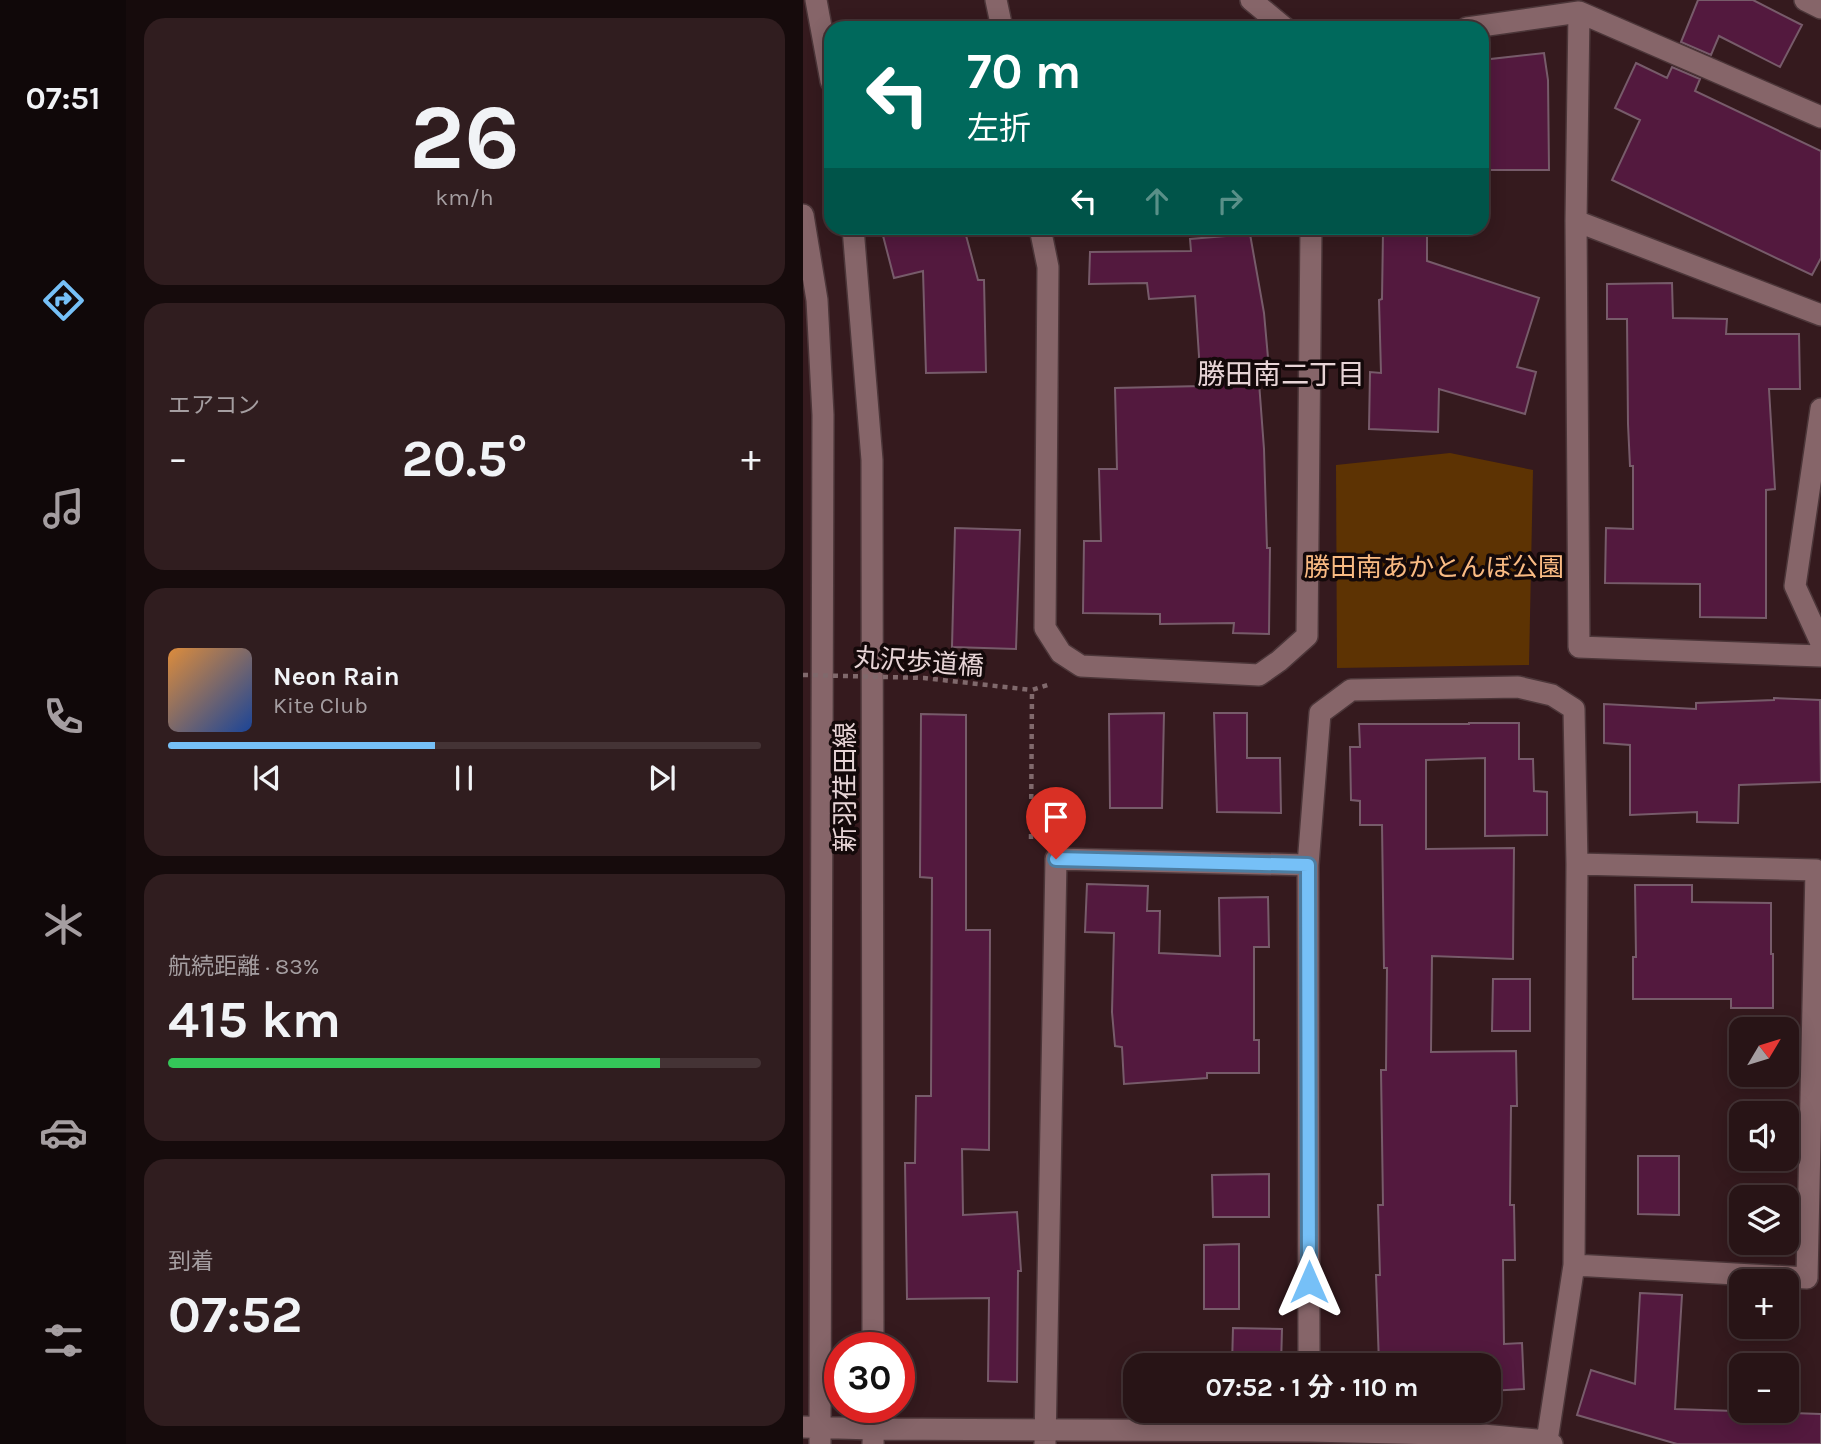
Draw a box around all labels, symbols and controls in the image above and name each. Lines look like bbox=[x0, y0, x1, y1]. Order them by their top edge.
text: 70 m bbox=[967, 43, 1081, 100]
icon: left bbox=[852, 49, 943, 140]
text: 07:51 bbox=[26, 80, 100, 117]
text: 26 bbox=[409, 85, 520, 191]
text: 左折 bbox=[967, 110, 1031, 147]
icon: left bbox=[1065, 182, 1103, 220]
icon: ahead bbox=[1138, 182, 1176, 220]
icon: right bbox=[1211, 182, 1249, 220]
text: km/h bbox=[435, 184, 494, 211]
icon: directions bbox=[39, 276, 88, 325]
district label: 勝田南二丁目 bbox=[1197, 358, 1365, 391]
text: エアコン bbox=[168, 392, 260, 419]
text: 20.5° bbox=[402, 428, 528, 489]
text: − bbox=[168, 436, 188, 481]
text: + bbox=[741, 436, 761, 481]
icon: music bbox=[39, 484, 88, 533]
park label: 勝田南あかとんぼ公園 bbox=[1304, 552, 1564, 583]
street label: 丸沢歩道橋 bbox=[853, 642, 985, 682]
text: Neon Rain bbox=[273, 661, 400, 692]
icon: phone bbox=[39, 692, 88, 741]
text: Kite Club bbox=[273, 692, 368, 719]
street label: 新羽荏田線 bbox=[830, 722, 861, 852]
icon: previous bbox=[248, 759, 286, 797]
icon: pause bbox=[445, 759, 483, 797]
icon: next bbox=[643, 759, 681, 797]
pin bbox=[1026, 787, 1086, 859]
icon: arrive bbox=[1037, 798, 1075, 836]
icon: climate bbox=[39, 900, 88, 949]
text: 航続距離 · 83% bbox=[168, 953, 319, 980]
text: 415 km bbox=[168, 989, 341, 1050]
north arrow bbox=[1729, 1017, 1799, 1087]
map controls bbox=[1729, 1017, 1799, 1423]
button: sound bbox=[1729, 1101, 1799, 1171]
icon: car bbox=[39, 1108, 88, 1157]
button: layers bbox=[1729, 1185, 1799, 1255]
position arrow bbox=[1272, 1245, 1346, 1319]
text: 到着 bbox=[168, 1248, 214, 1275]
button: + bbox=[1729, 1269, 1799, 1339]
text: 07:52 bbox=[168, 1284, 303, 1345]
icon: filters bbox=[39, 1316, 88, 1365]
speed limit sign: 30 bbox=[824, 1332, 915, 1423]
button: − bbox=[1729, 1353, 1799, 1423]
text: 07:52 · 1 分 · 110 m bbox=[1206, 1372, 1418, 1403]

